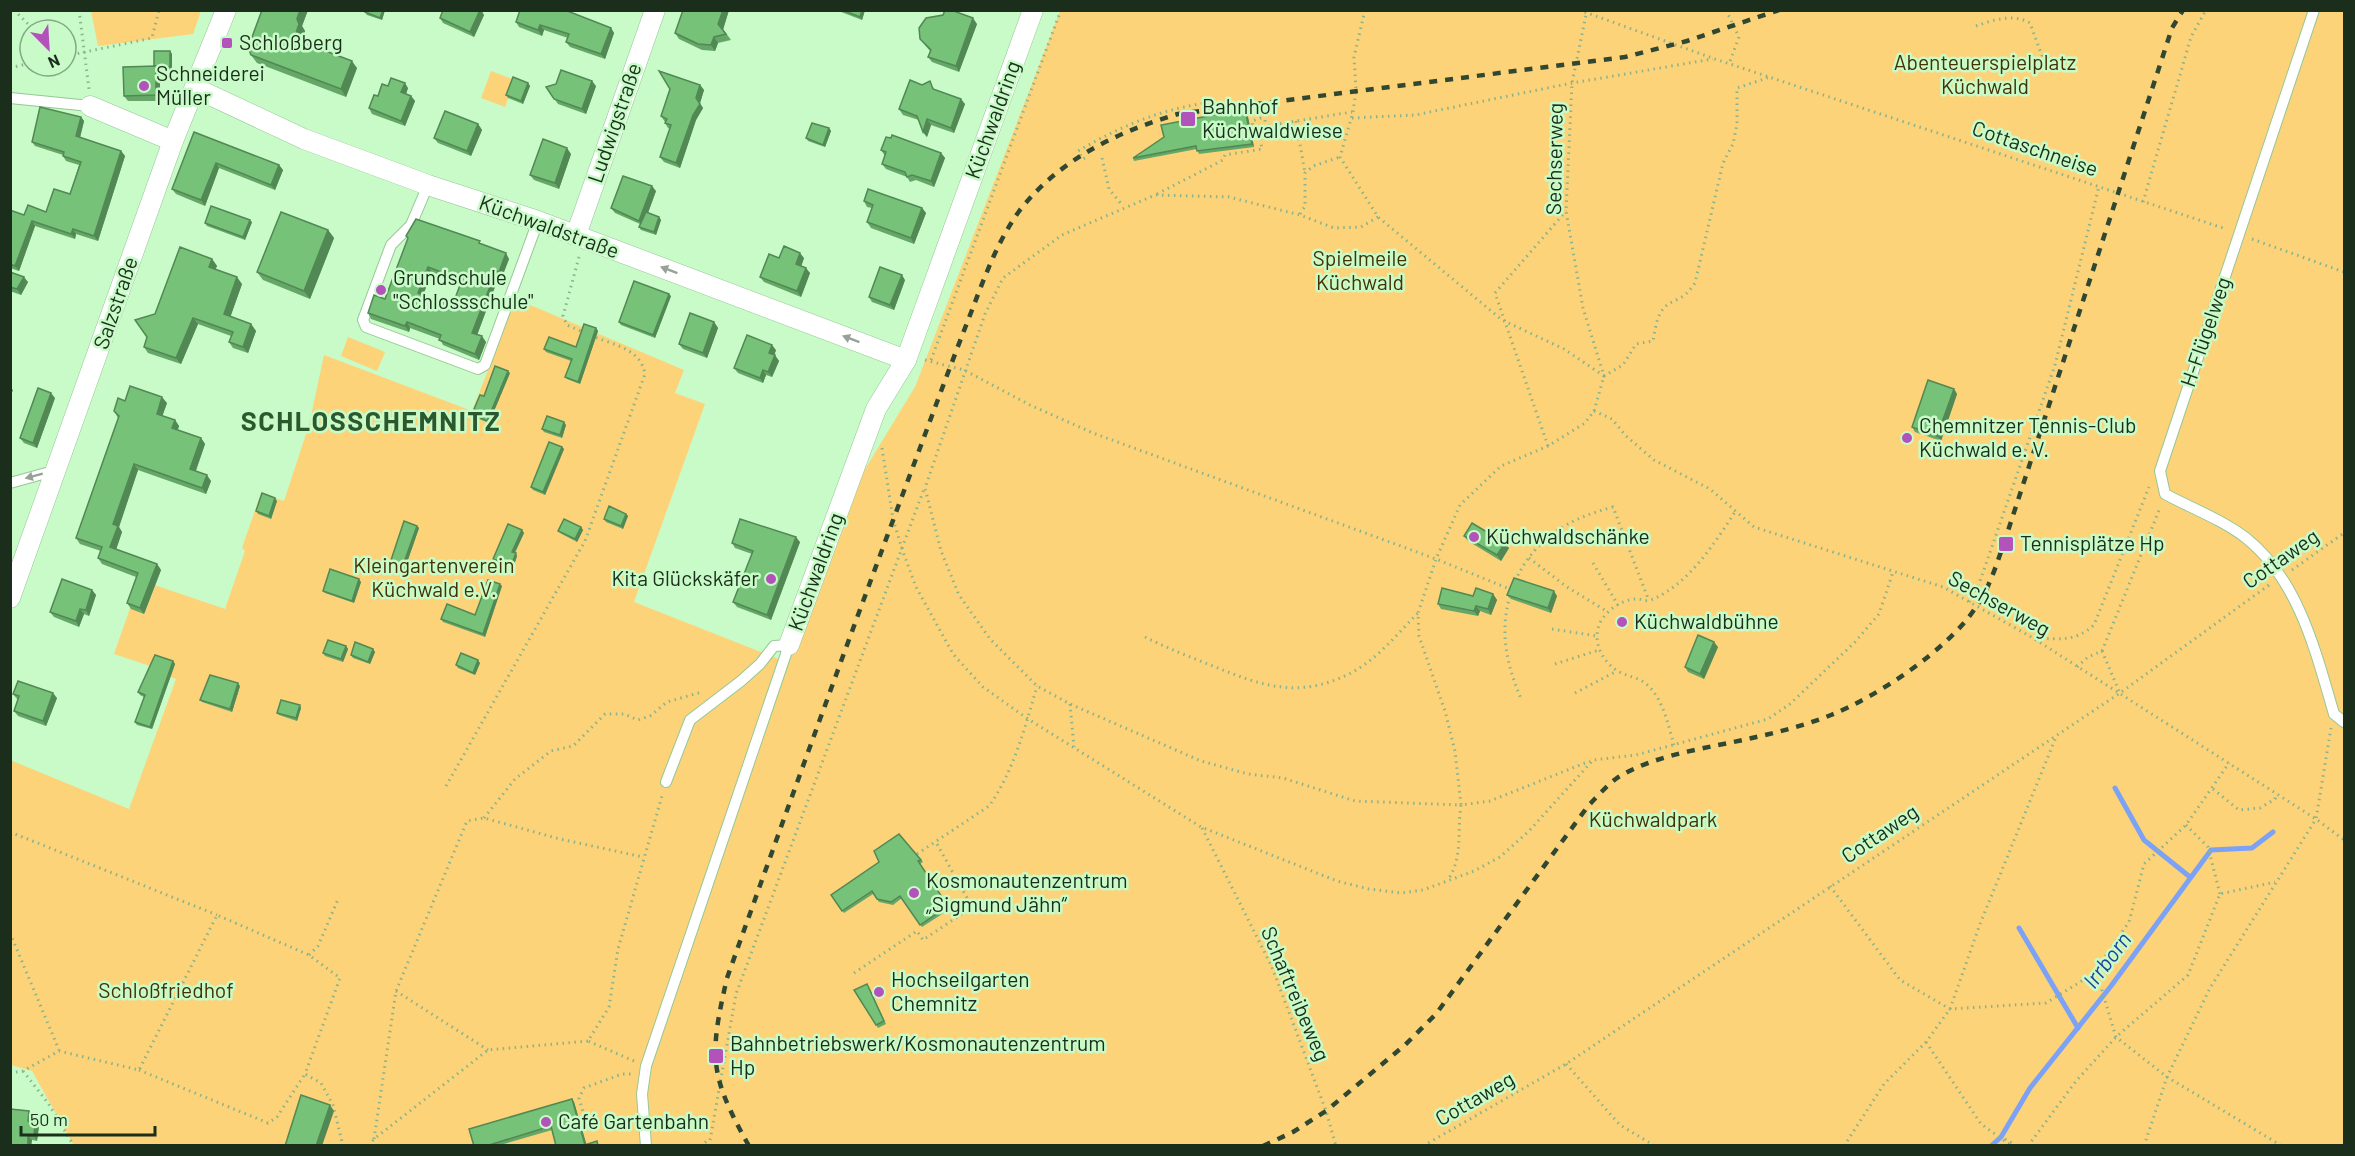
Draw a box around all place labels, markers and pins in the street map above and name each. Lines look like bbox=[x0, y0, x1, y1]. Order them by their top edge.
place label: Schloßberg bbox=[239, 29, 343, 54]
marker: Schloßberg bbox=[220, 36, 234, 50]
place label: Schneiderei Müller bbox=[156, 60, 265, 109]
marker: Schneiderei Müller bbox=[137, 79, 151, 93]
place label: Bahnhof Küchwaldwiese bbox=[1202, 93, 1343, 142]
marker: Bahnhof Küchwaldwiese bbox=[1179, 110, 1197, 128]
place label: Grundschule "Schlossschule" bbox=[393, 264, 534, 313]
marker: Grundschule "Schlossschule" bbox=[374, 283, 388, 297]
place label: Chemnitzer Tennis-Club Küchwald e. V. bbox=[1919, 412, 2137, 461]
marker: Chemnitzer Tennis-Club Küchwald e. V. bbox=[1900, 431, 1914, 445]
place label: Küchwaldschänke bbox=[1486, 523, 1650, 548]
marker: Küchwaldschänke bbox=[1467, 530, 1481, 544]
place label: Tennisplätze Hp bbox=[2020, 530, 2165, 555]
marker: Tennisplätze Hp bbox=[1997, 535, 2015, 553]
place label: Kita Glückskäfer bbox=[611, 565, 759, 590]
marker: Kita Glückskäfer bbox=[764, 572, 778, 586]
place label: Küchwaldbühne bbox=[1634, 608, 1779, 633]
marker: Küchwaldbühne bbox=[1615, 615, 1629, 629]
place label: Kosmonautenzentrum „Sigmund Jähn“ bbox=[926, 867, 1128, 916]
marker: Kosmonautenzentrum „Sigmund Jähn“ bbox=[907, 886, 921, 900]
place label: Hochseilgarten Chemnitz bbox=[891, 966, 1030, 1015]
marker: Hochseilgarten Chemnitz bbox=[872, 985, 886, 999]
place label: Bahnbetriebswerk/Kosmonautenzentrum Hp bbox=[730, 1030, 1106, 1079]
marker: Bahnbetriebswerk/Kosmonautenzentrum Hp bbox=[707, 1047, 725, 1065]
place label: Café Gartenbahn bbox=[558, 1108, 709, 1133]
marker: Café Gartenbahn bbox=[539, 1115, 553, 1129]

